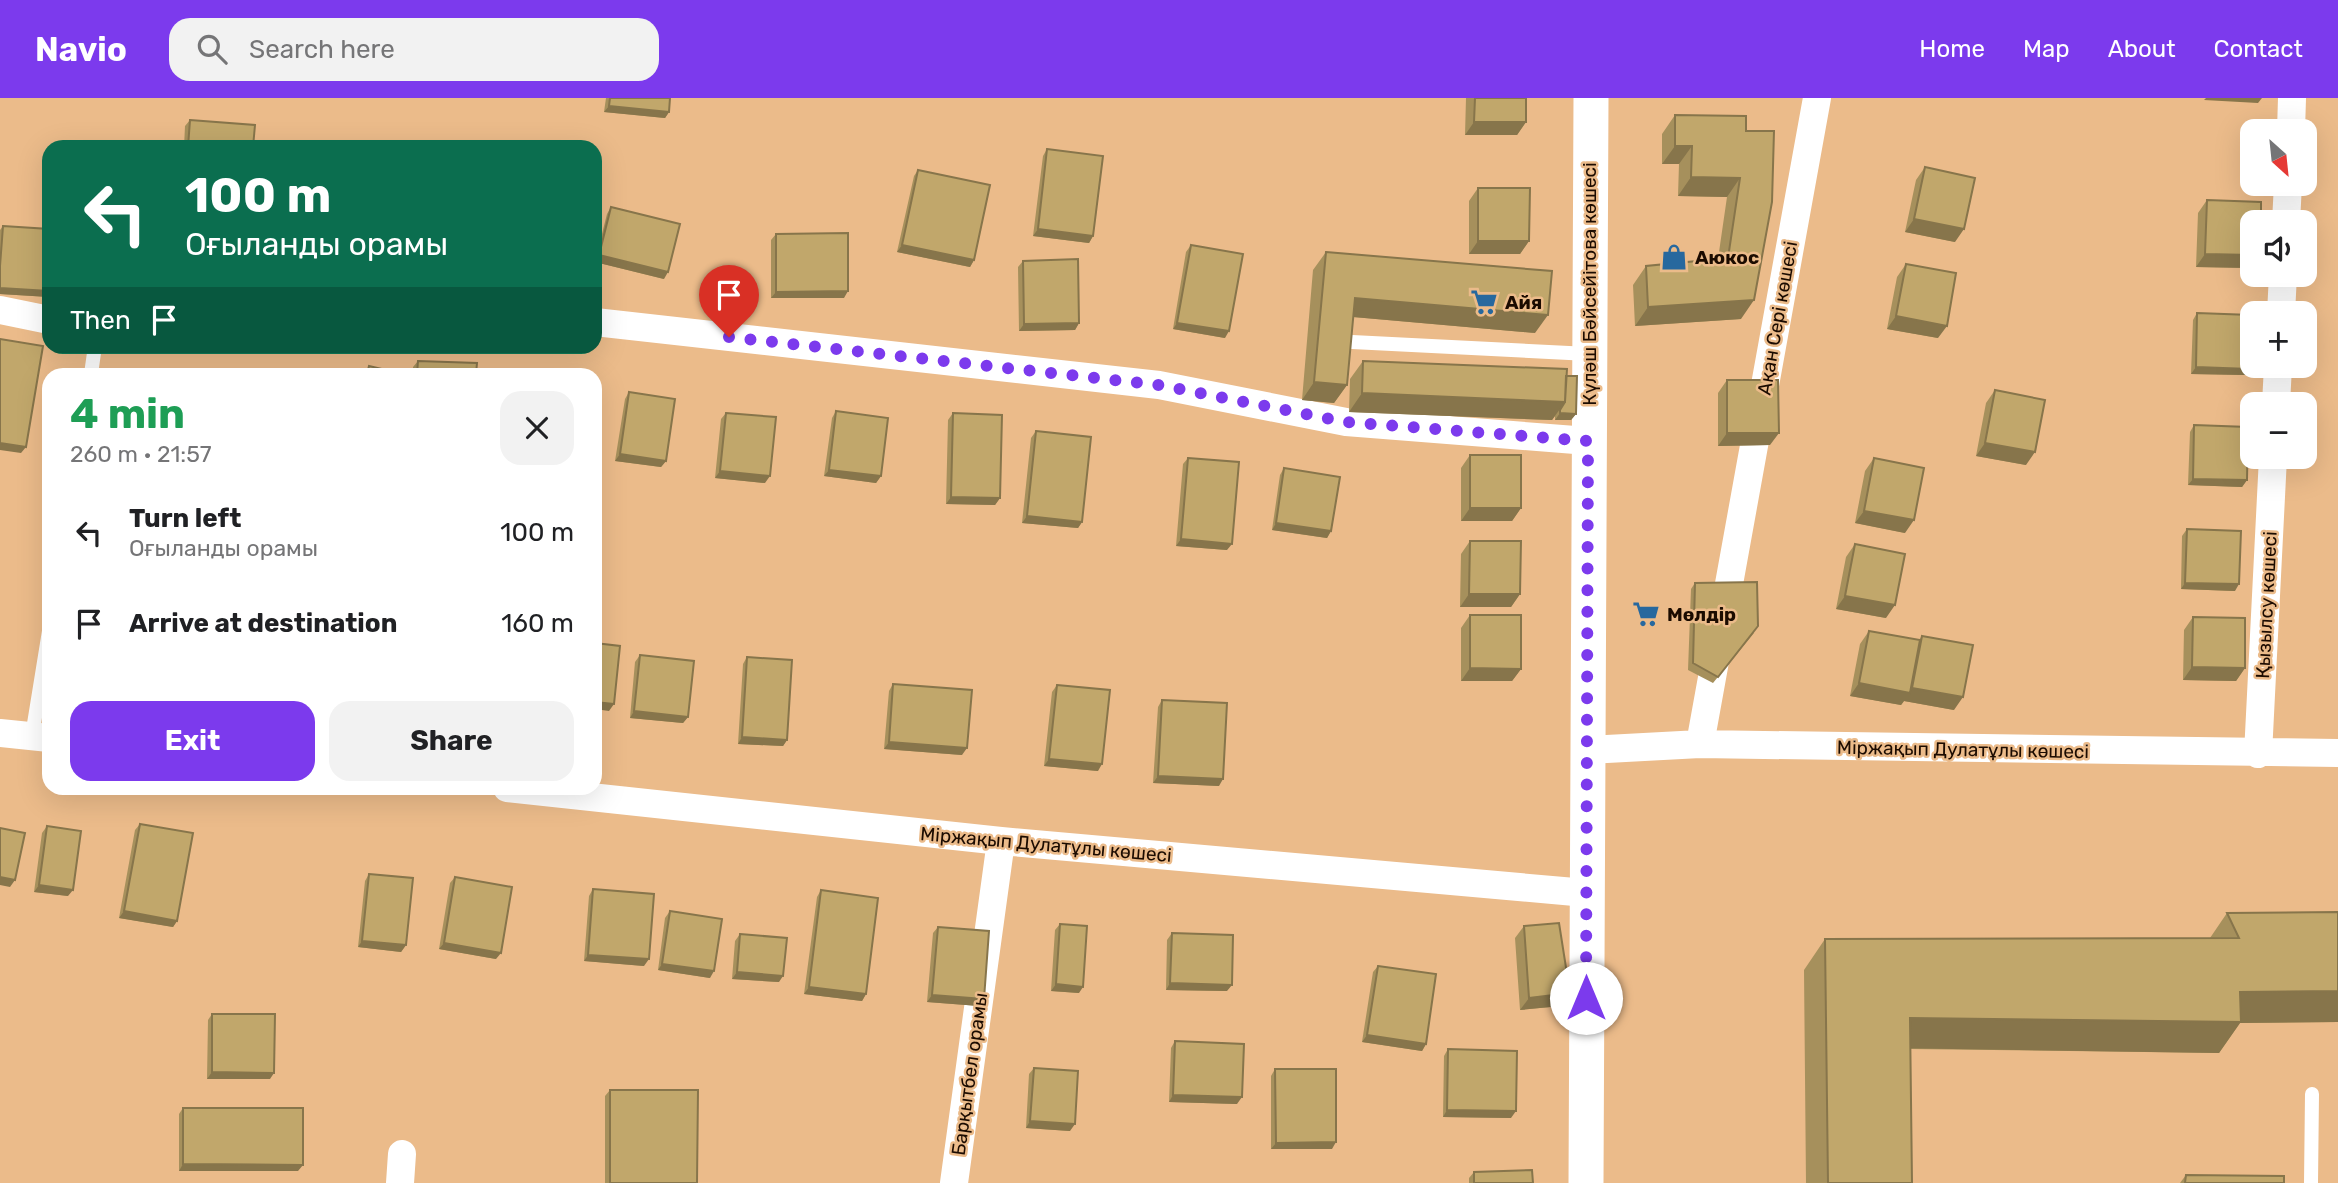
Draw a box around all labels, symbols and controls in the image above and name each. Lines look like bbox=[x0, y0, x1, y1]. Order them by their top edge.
search box bbox=[169, 18, 659, 81]
text: Navio bbox=[35, 30, 127, 69]
icon: search bbox=[193, 30, 231, 68]
text: Search here bbox=[249, 34, 395, 65]
text: Home bbox=[1919, 35, 1985, 63]
text: Map bbox=[2023, 35, 2070, 63]
text: About bbox=[2108, 35, 2176, 63]
text: Contact bbox=[2214, 35, 2303, 63]
north arrow bbox=[2240, 119, 2317, 196]
map controls bbox=[2240, 119, 2317, 469]
street label: Күләш Бәйсейітова көшесі bbox=[1578, 162, 1601, 406]
text: 100 m bbox=[185, 166, 331, 224]
icon: left bbox=[70, 168, 161, 259]
button: sound bbox=[2240, 210, 2317, 287]
text: Оғыланды орамы bbox=[185, 225, 448, 263]
street label: Ақан Сері көшесі bbox=[1753, 239, 1802, 397]
shop icon: Аюкос bbox=[1659, 242, 1689, 272]
place label: Аюкос bbox=[1695, 246, 1759, 269]
pin bbox=[699, 265, 759, 337]
icon: arrive bbox=[710, 276, 748, 314]
supermarket icon: Айя bbox=[1469, 287, 1499, 317]
place label: Айя bbox=[1505, 291, 1542, 314]
icon: arrive bbox=[145, 301, 183, 339]
button: + bbox=[2240, 301, 2317, 378]
text: Then bbox=[70, 305, 131, 336]
text: 4 min bbox=[70, 389, 185, 439]
button: close bbox=[500, 391, 574, 465]
button: − bbox=[2240, 392, 2317, 469]
text: 260 m · 21:57 bbox=[70, 440, 212, 468]
text: Turn left bbox=[129, 503, 241, 534]
icon: left bbox=[70, 514, 108, 552]
text: 100 m bbox=[500, 517, 574, 548]
street label: Қызылсу көшесі bbox=[2251, 531, 2282, 679]
text: Оғыланды орамы bbox=[129, 534, 318, 562]
supermarket icon: Мөлдiр bbox=[1631, 599, 1661, 629]
place label: Мөлдiр bbox=[1667, 603, 1736, 626]
icon: arrive bbox=[70, 605, 108, 643]
text: Arrive at destination bbox=[129, 608, 397, 639]
text: 160 m bbox=[501, 608, 574, 639]
button: Exit bbox=[70, 701, 315, 781]
button: Share bbox=[329, 701, 574, 781]
street label: Міржақып Дулатұлы көшесі bbox=[1837, 736, 2089, 763]
street label: Міржақып Дулатұлы көшесі bbox=[919, 822, 1173, 867]
position arrow bbox=[1549, 961, 1623, 1035]
street label: Барқытбел орамы bbox=[947, 991, 992, 1157]

